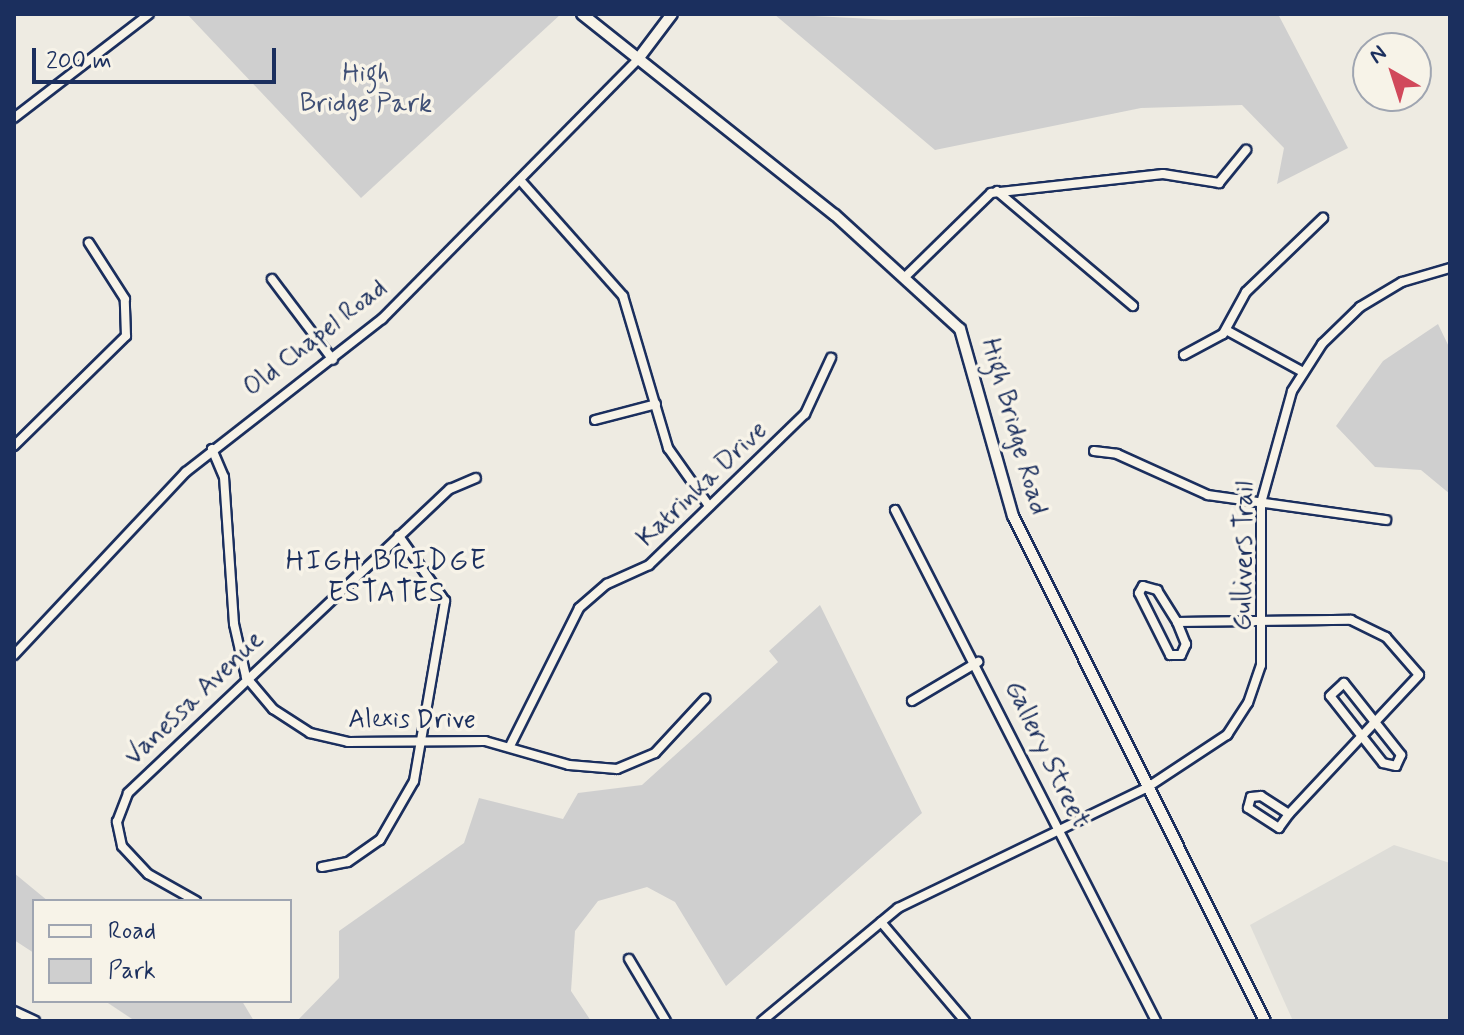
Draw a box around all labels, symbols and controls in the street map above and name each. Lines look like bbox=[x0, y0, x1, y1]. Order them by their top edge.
scale bar bbox=[36, 32, 280, 82]
north arrow bbox=[1352, 32, 1432, 112]
text: N bbox=[1364, 39, 1393, 70]
text: 200 m bbox=[46, 46, 112, 77]
park label: High Bridge Park bbox=[302, 59, 430, 120]
street label: Old Chapel Road bbox=[237, 272, 395, 406]
street label: High Bridge Road bbox=[973, 335, 1053, 519]
street label: Katrinka Drive bbox=[632, 416, 774, 554]
street label: Gullivers Trail bbox=[1228, 481, 1262, 631]
district label: HIGH BRIDGE ESTATES bbox=[284, 545, 490, 611]
street label: Vanessa Avenue bbox=[119, 625, 271, 773]
street label: Gallery Street bbox=[997, 677, 1095, 833]
street label: Alexis Drive bbox=[349, 705, 475, 737]
legend bbox=[32, 899, 292, 1003]
text: Road bbox=[108, 916, 156, 947]
text: Park bbox=[108, 956, 156, 987]

